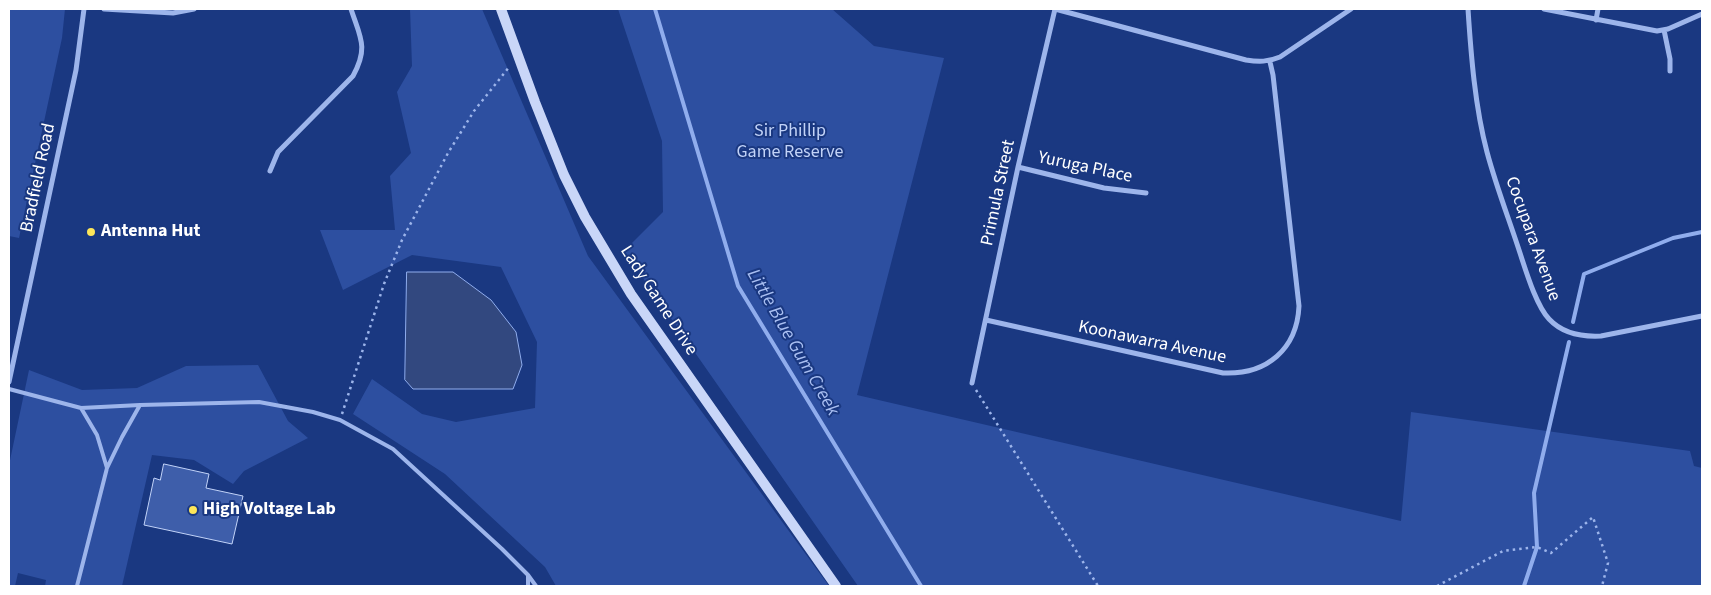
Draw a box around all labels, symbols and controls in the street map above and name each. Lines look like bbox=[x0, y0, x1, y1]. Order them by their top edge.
park label: Sir Phillip Game Reserve bbox=[736, 121, 844, 163]
street label: Bradfield Road bbox=[17, 122, 61, 234]
street label: Primula Street bbox=[977, 138, 1021, 248]
street label: Yuruga Place bbox=[1036, 147, 1134, 189]
street label: Cocupara Avenue bbox=[1499, 174, 1565, 304]
place label: Antenna Hut bbox=[101, 221, 200, 243]
marker: Antenna Hut bbox=[85, 226, 97, 238]
street label: Lady Game Drive bbox=[615, 242, 701, 360]
water label: Little Blue Gum Creek bbox=[741, 266, 843, 420]
street label: Koonawarra Avenue bbox=[1076, 317, 1228, 369]
place label: High Voltage Lab bbox=[203, 499, 336, 521]
marker: High Voltage Lab bbox=[187, 504, 199, 516]

